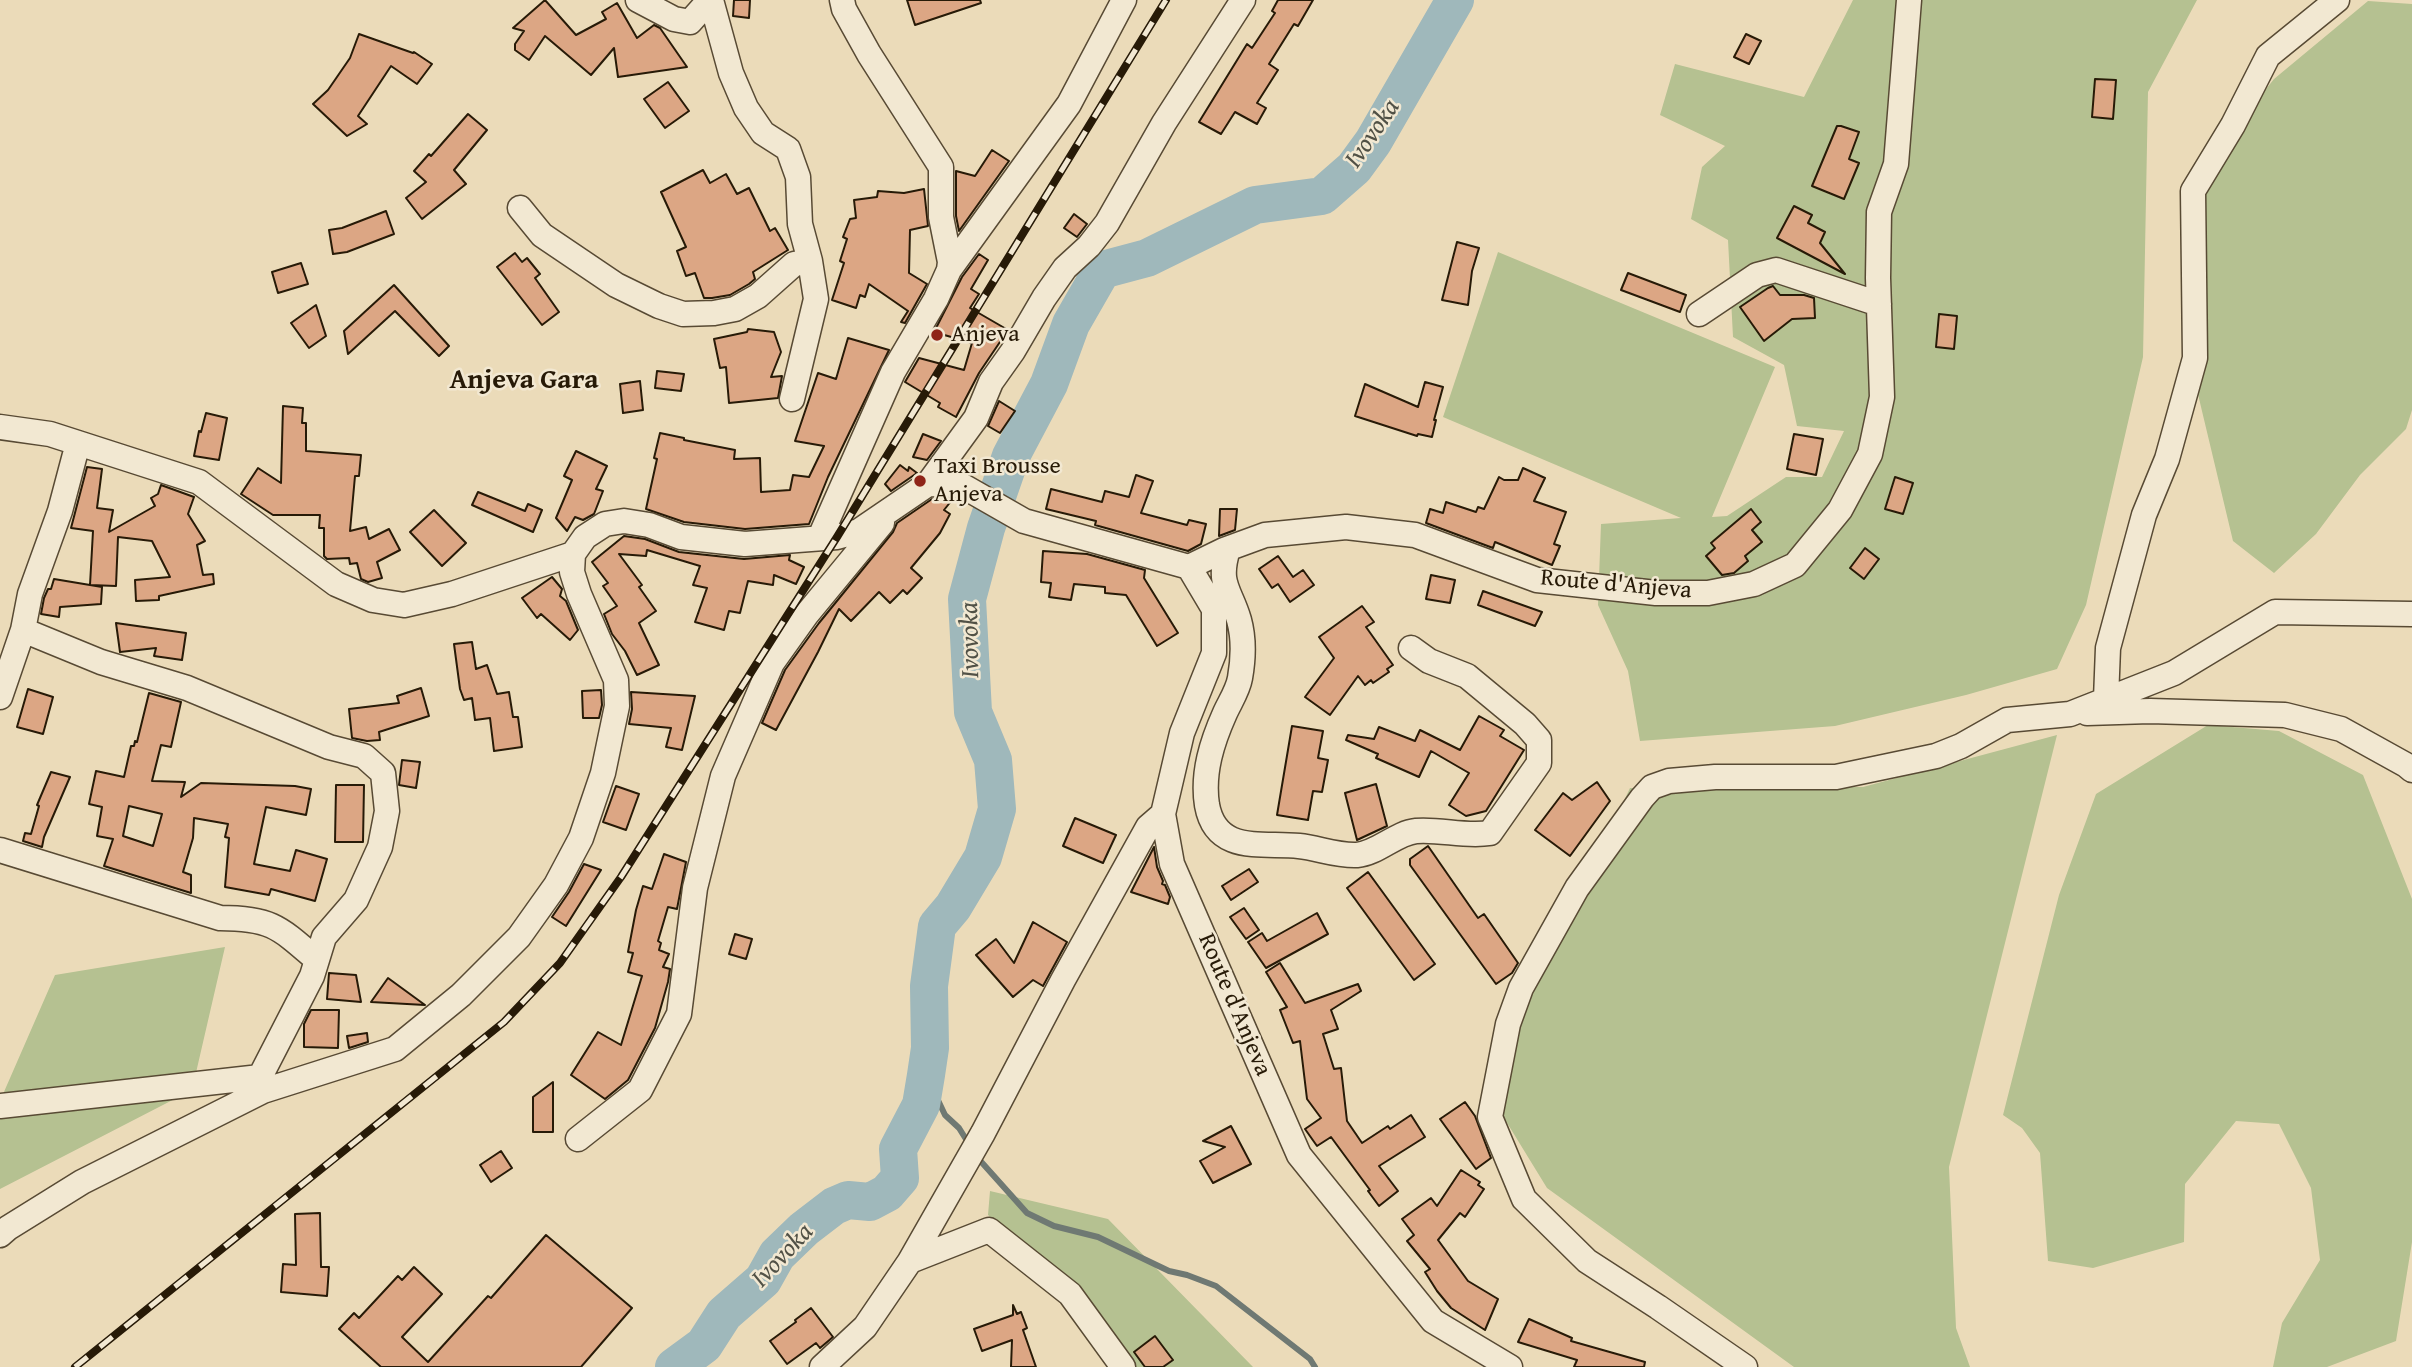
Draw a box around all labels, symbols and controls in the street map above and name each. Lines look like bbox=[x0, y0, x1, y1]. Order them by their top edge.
water label: Ivovoka bbox=[1339, 94, 1407, 174]
place label: Anjeva bbox=[951, 321, 1020, 349]
marker: Anjeva bbox=[929, 327, 945, 343]
district label: Anjeva Gara bbox=[449, 364, 599, 398]
place label: Taxi Brousse Anjeva bbox=[934, 453, 1061, 509]
marker: Taxi Brousse Anjeva bbox=[912, 473, 928, 489]
street label: Route d'Anjeva bbox=[1539, 564, 1693, 606]
water label: Ivovoka bbox=[955, 602, 987, 678]
street label: Route d'Anjeva bbox=[1191, 930, 1277, 1080]
water label: Ivovoka bbox=[746, 1217, 820, 1295]

